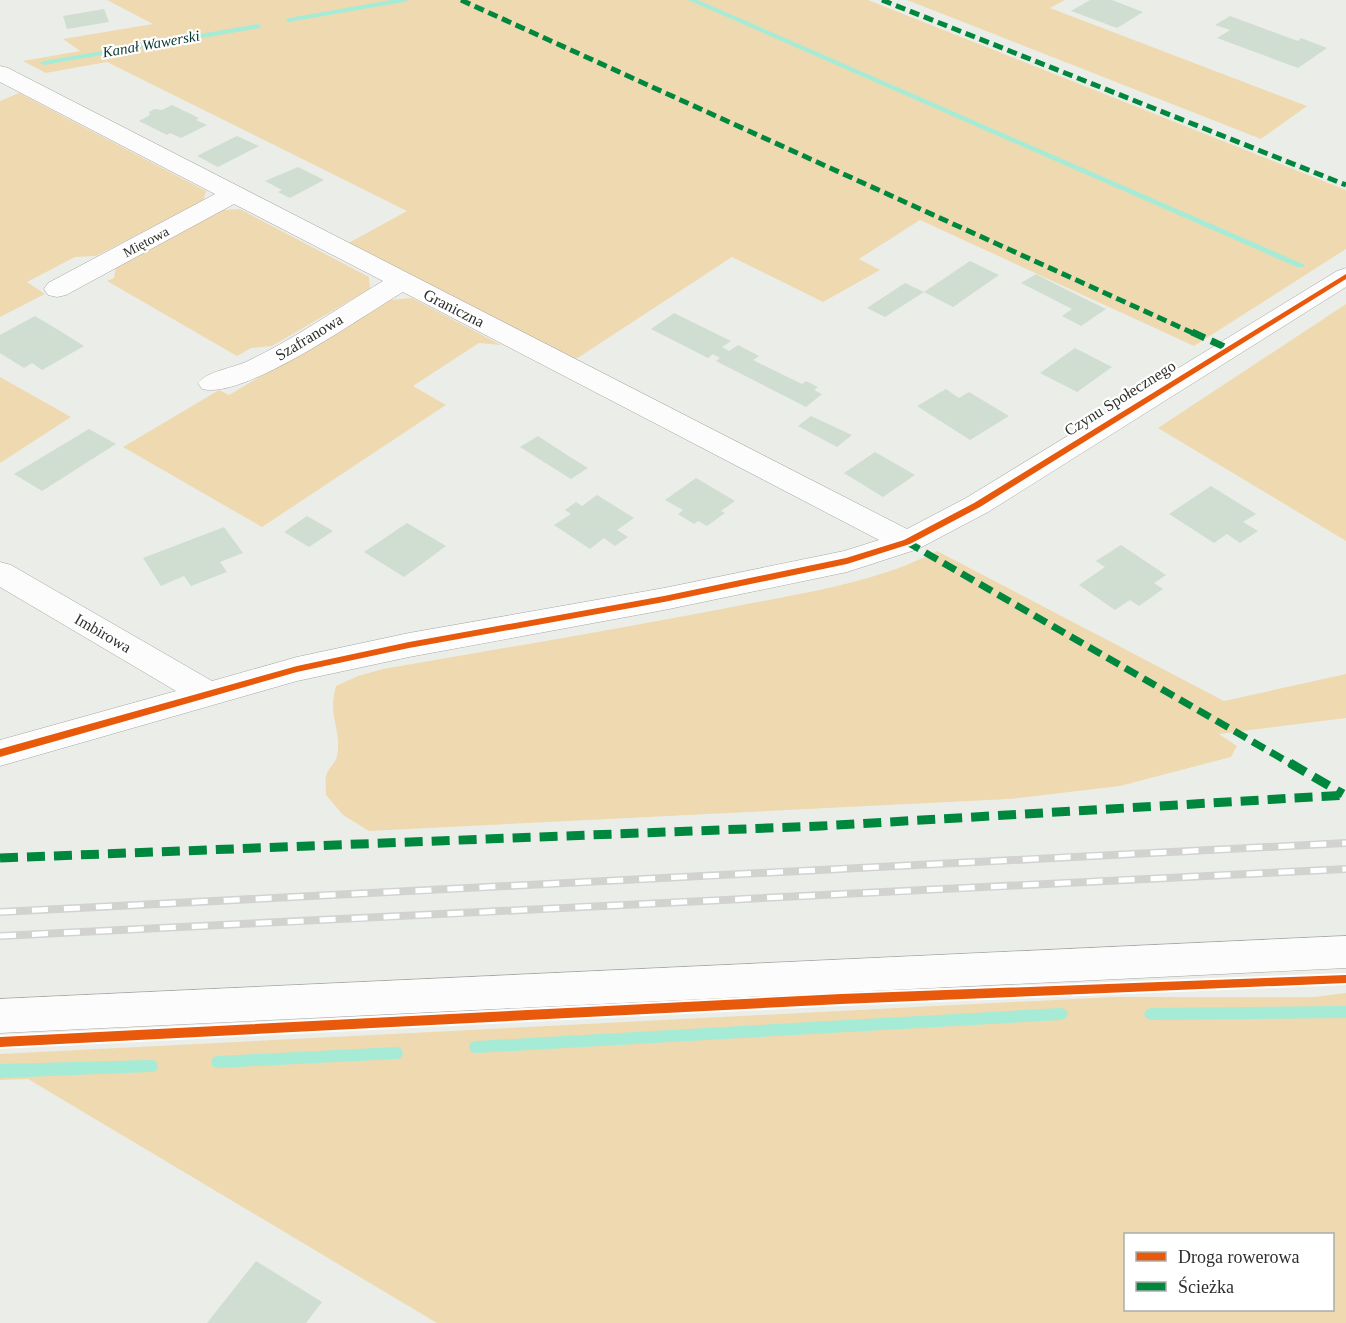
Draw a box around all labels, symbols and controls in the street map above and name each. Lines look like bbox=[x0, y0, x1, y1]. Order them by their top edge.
water label: Kanał Wawerski bbox=[100, 28, 201, 61]
street label: Miętowa bbox=[121, 223, 172, 260]
street label: Graniczna bbox=[421, 286, 487, 330]
street label: Szafranowa bbox=[272, 310, 346, 364]
street label: Czynu Społecznego bbox=[1061, 357, 1179, 440]
street label: Imbirowa bbox=[72, 610, 134, 656]
legend bbox=[1124, 1233, 1334, 1311]
text: Droga rowerowa bbox=[1178, 1247, 1299, 1267]
text: Ścieżka bbox=[1178, 1276, 1234, 1297]

